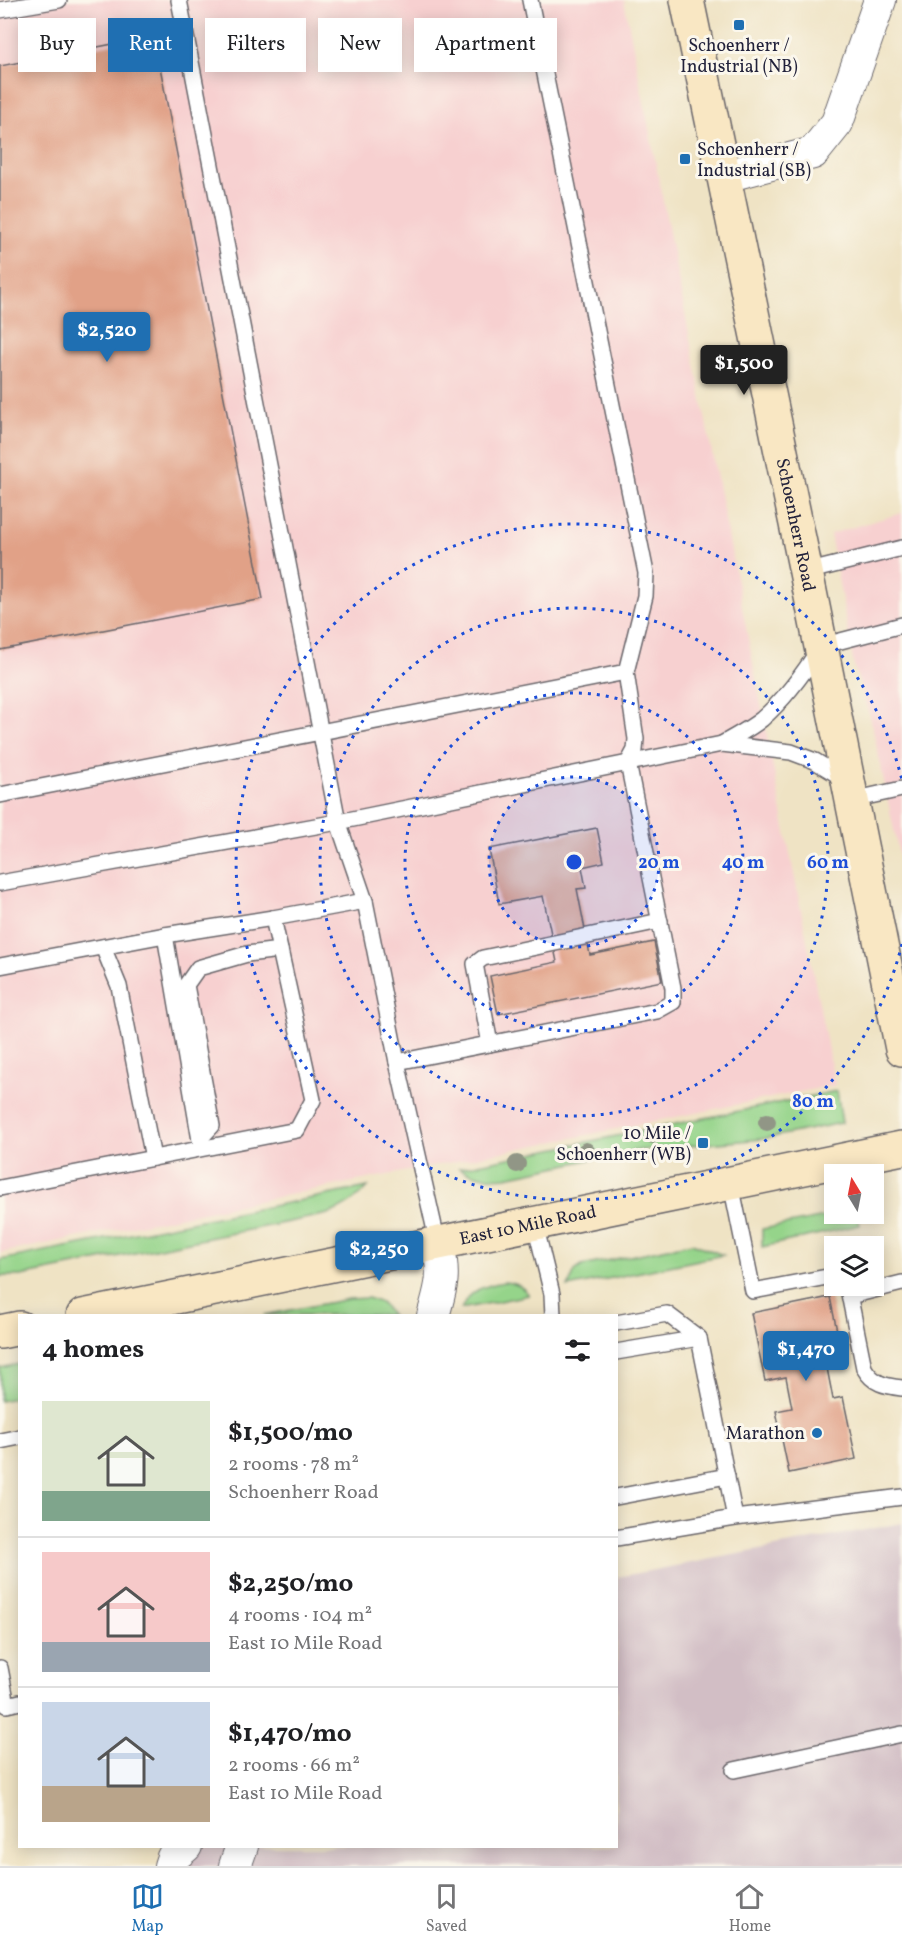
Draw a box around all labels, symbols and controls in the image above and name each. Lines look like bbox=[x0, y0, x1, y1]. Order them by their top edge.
chip: Buy bbox=[18, 18, 96, 72]
chip: Rent bbox=[108, 18, 193, 72]
chip: Filters bbox=[205, 18, 306, 72]
chip: New bbox=[318, 18, 402, 72]
chip: Apartment bbox=[414, 18, 557, 72]
marker: Schoenherr / Industrial (NB) bbox=[732, 18, 746, 32]
place label: Schoenherr / Industrial (NB) bbox=[680, 34, 798, 80]
place label: Schoenherr / Industrial (SB) bbox=[697, 138, 811, 184]
marker: Schoenherr / Industrial (SB) bbox=[678, 152, 692, 166]
pin: $2,520 bbox=[58, 312, 156, 363]
text: $2,520 bbox=[77, 317, 137, 345]
pin: $1,500 bbox=[695, 345, 793, 396]
text: $1,500 bbox=[714, 350, 774, 378]
street label: Schoenherr Road bbox=[769, 456, 821, 594]
text: 20 m bbox=[638, 851, 680, 876]
text: 40 m bbox=[722, 851, 764, 876]
text: 60 m bbox=[807, 851, 849, 876]
centre of rings bbox=[564, 852, 584, 872]
text: 80 m bbox=[792, 1090, 834, 1115]
place label: 10 Mile / Schoenherr (WB) bbox=[556, 1122, 691, 1168]
marker: 10 Mile / Schoenherr (WB) bbox=[696, 1136, 710, 1150]
north arrow bbox=[824, 1164, 884, 1224]
map controls bbox=[824, 1164, 884, 1296]
street label: East 10 Mile Road bbox=[457, 1200, 599, 1252]
pin: $2,250 bbox=[330, 1231, 428, 1282]
text: $2,250 bbox=[349, 1236, 409, 1264]
button: layers bbox=[824, 1236, 884, 1296]
pin: $1,470 bbox=[757, 1331, 855, 1382]
text: 4 homes bbox=[42, 1332, 144, 1368]
icon: filters bbox=[561, 1334, 594, 1367]
text: $1,470 bbox=[777, 1336, 835, 1364]
text: $1,500/mo bbox=[228, 1415, 353, 1451]
place label: Marathon bbox=[726, 1422, 805, 1447]
icon: home bbox=[90, 1425, 162, 1497]
marker: Marathon bbox=[810, 1426, 824, 1440]
text: 2 rooms · 78 m² bbox=[228, 1451, 359, 1479]
text: Schoenherr Road bbox=[228, 1479, 379, 1507]
text: $2,250/mo bbox=[228, 1566, 353, 1602]
icon: home bbox=[90, 1576, 162, 1648]
text: 4 rooms · 104 m² bbox=[228, 1602, 372, 1630]
text: East 10 Mile Road bbox=[228, 1630, 383, 1658]
text: $1,470/mo bbox=[228, 1716, 352, 1752]
icon: home bbox=[90, 1726, 162, 1798]
text: 2 rooms · 66 m² bbox=[228, 1752, 360, 1780]
text: East 10 Mile Road bbox=[228, 1780, 383, 1808]
tab: Map bbox=[131, 1880, 164, 1938]
tab: Saved bbox=[426, 1880, 467, 1938]
tab: Home bbox=[729, 1880, 771, 1938]

